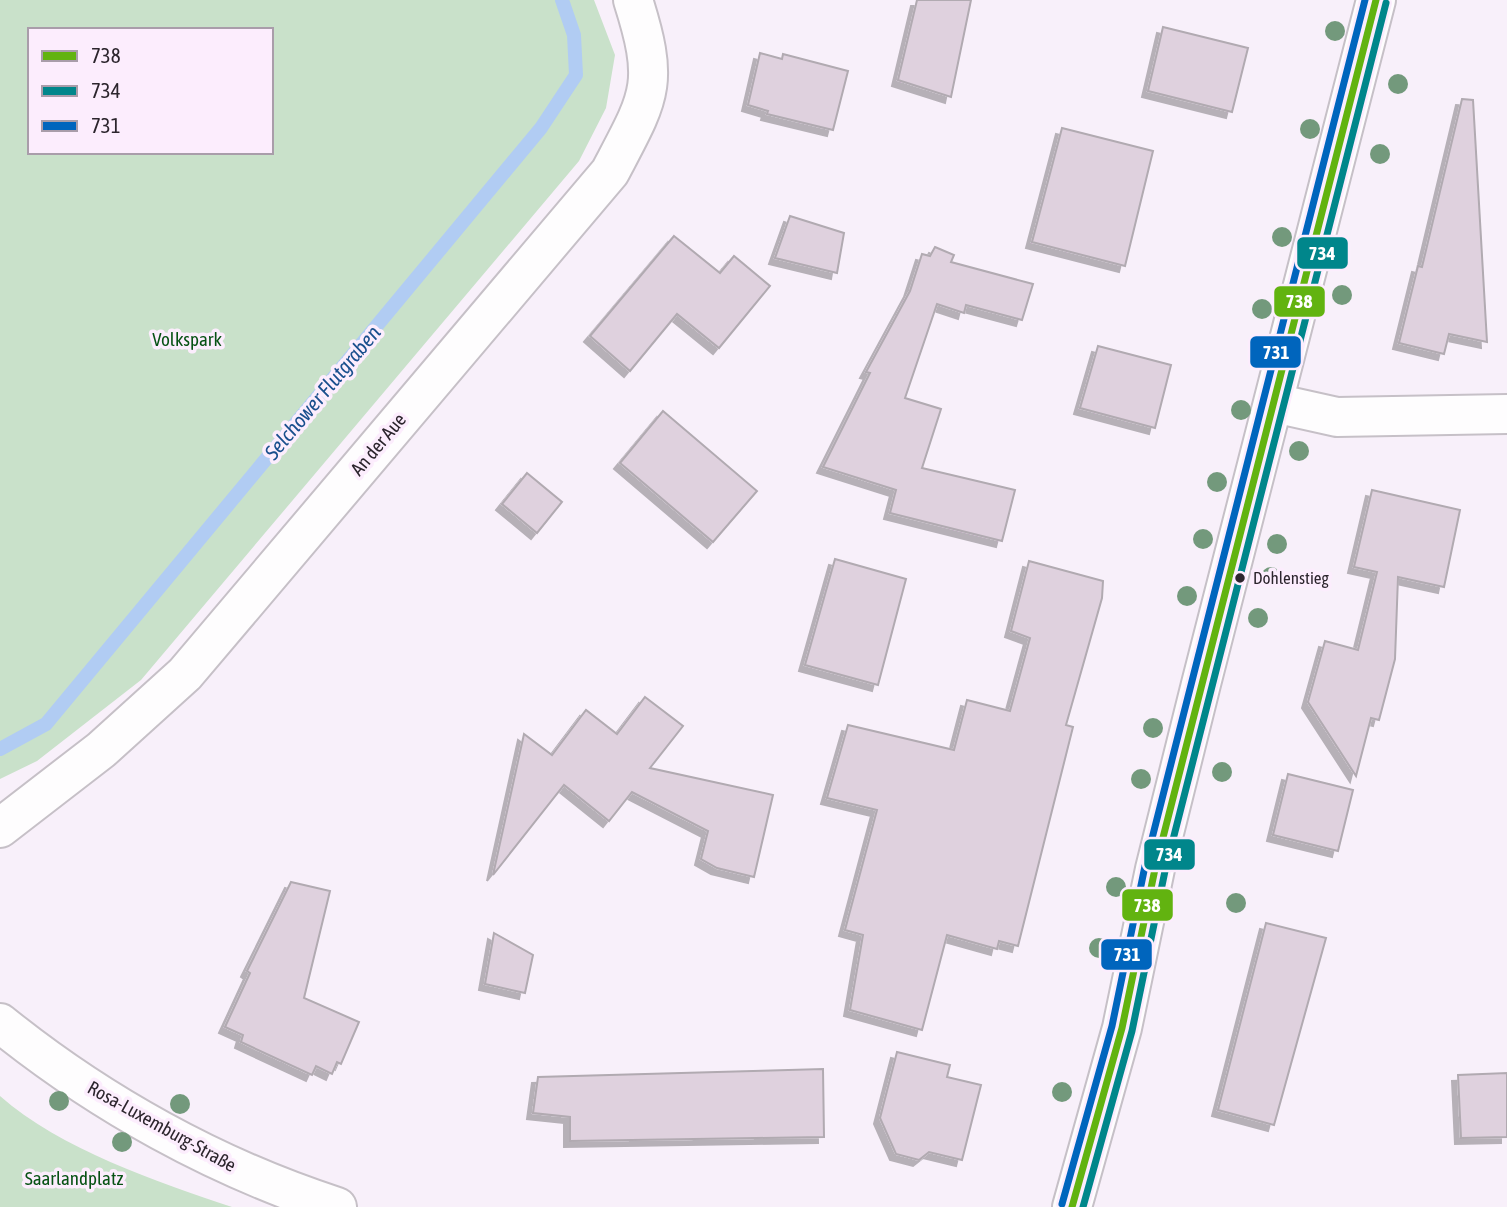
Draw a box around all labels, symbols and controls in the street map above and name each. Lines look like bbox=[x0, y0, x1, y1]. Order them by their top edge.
legend bbox=[28, 28, 273, 154]
text: 738 bbox=[91, 43, 121, 67]
text: 734 bbox=[91, 78, 121, 102]
text: 731 bbox=[91, 113, 121, 137]
line badge: 734 bbox=[1296, 236, 1349, 270]
text: 734 bbox=[1309, 242, 1335, 264]
line badge: 738 bbox=[1273, 285, 1326, 318]
text: 738 bbox=[1286, 290, 1312, 312]
water label: Selchower Flutgraben bbox=[258, 320, 385, 464]
park label: Volkspark bbox=[152, 328, 222, 350]
line badge: 731 bbox=[1249, 335, 1302, 369]
text: 731 bbox=[1263, 341, 1289, 363]
street label: An der Aue bbox=[346, 409, 410, 479]
place label: Dohlenstieg bbox=[1253, 568, 1330, 588]
marker: Dohlenstieg bbox=[1233, 571, 1247, 585]
line badge: 734 bbox=[1143, 838, 1196, 871]
text: 734 bbox=[1156, 843, 1182, 865]
line badge: 738 bbox=[1121, 888, 1174, 922]
text: 738 bbox=[1134, 894, 1160, 916]
line badge: 731 bbox=[1100, 938, 1153, 971]
text: 731 bbox=[1114, 943, 1140, 965]
street label: Rosa-Luxemburg-Straße bbox=[84, 1076, 240, 1176]
park label: Saarlandplatz bbox=[25, 1167, 123, 1189]

